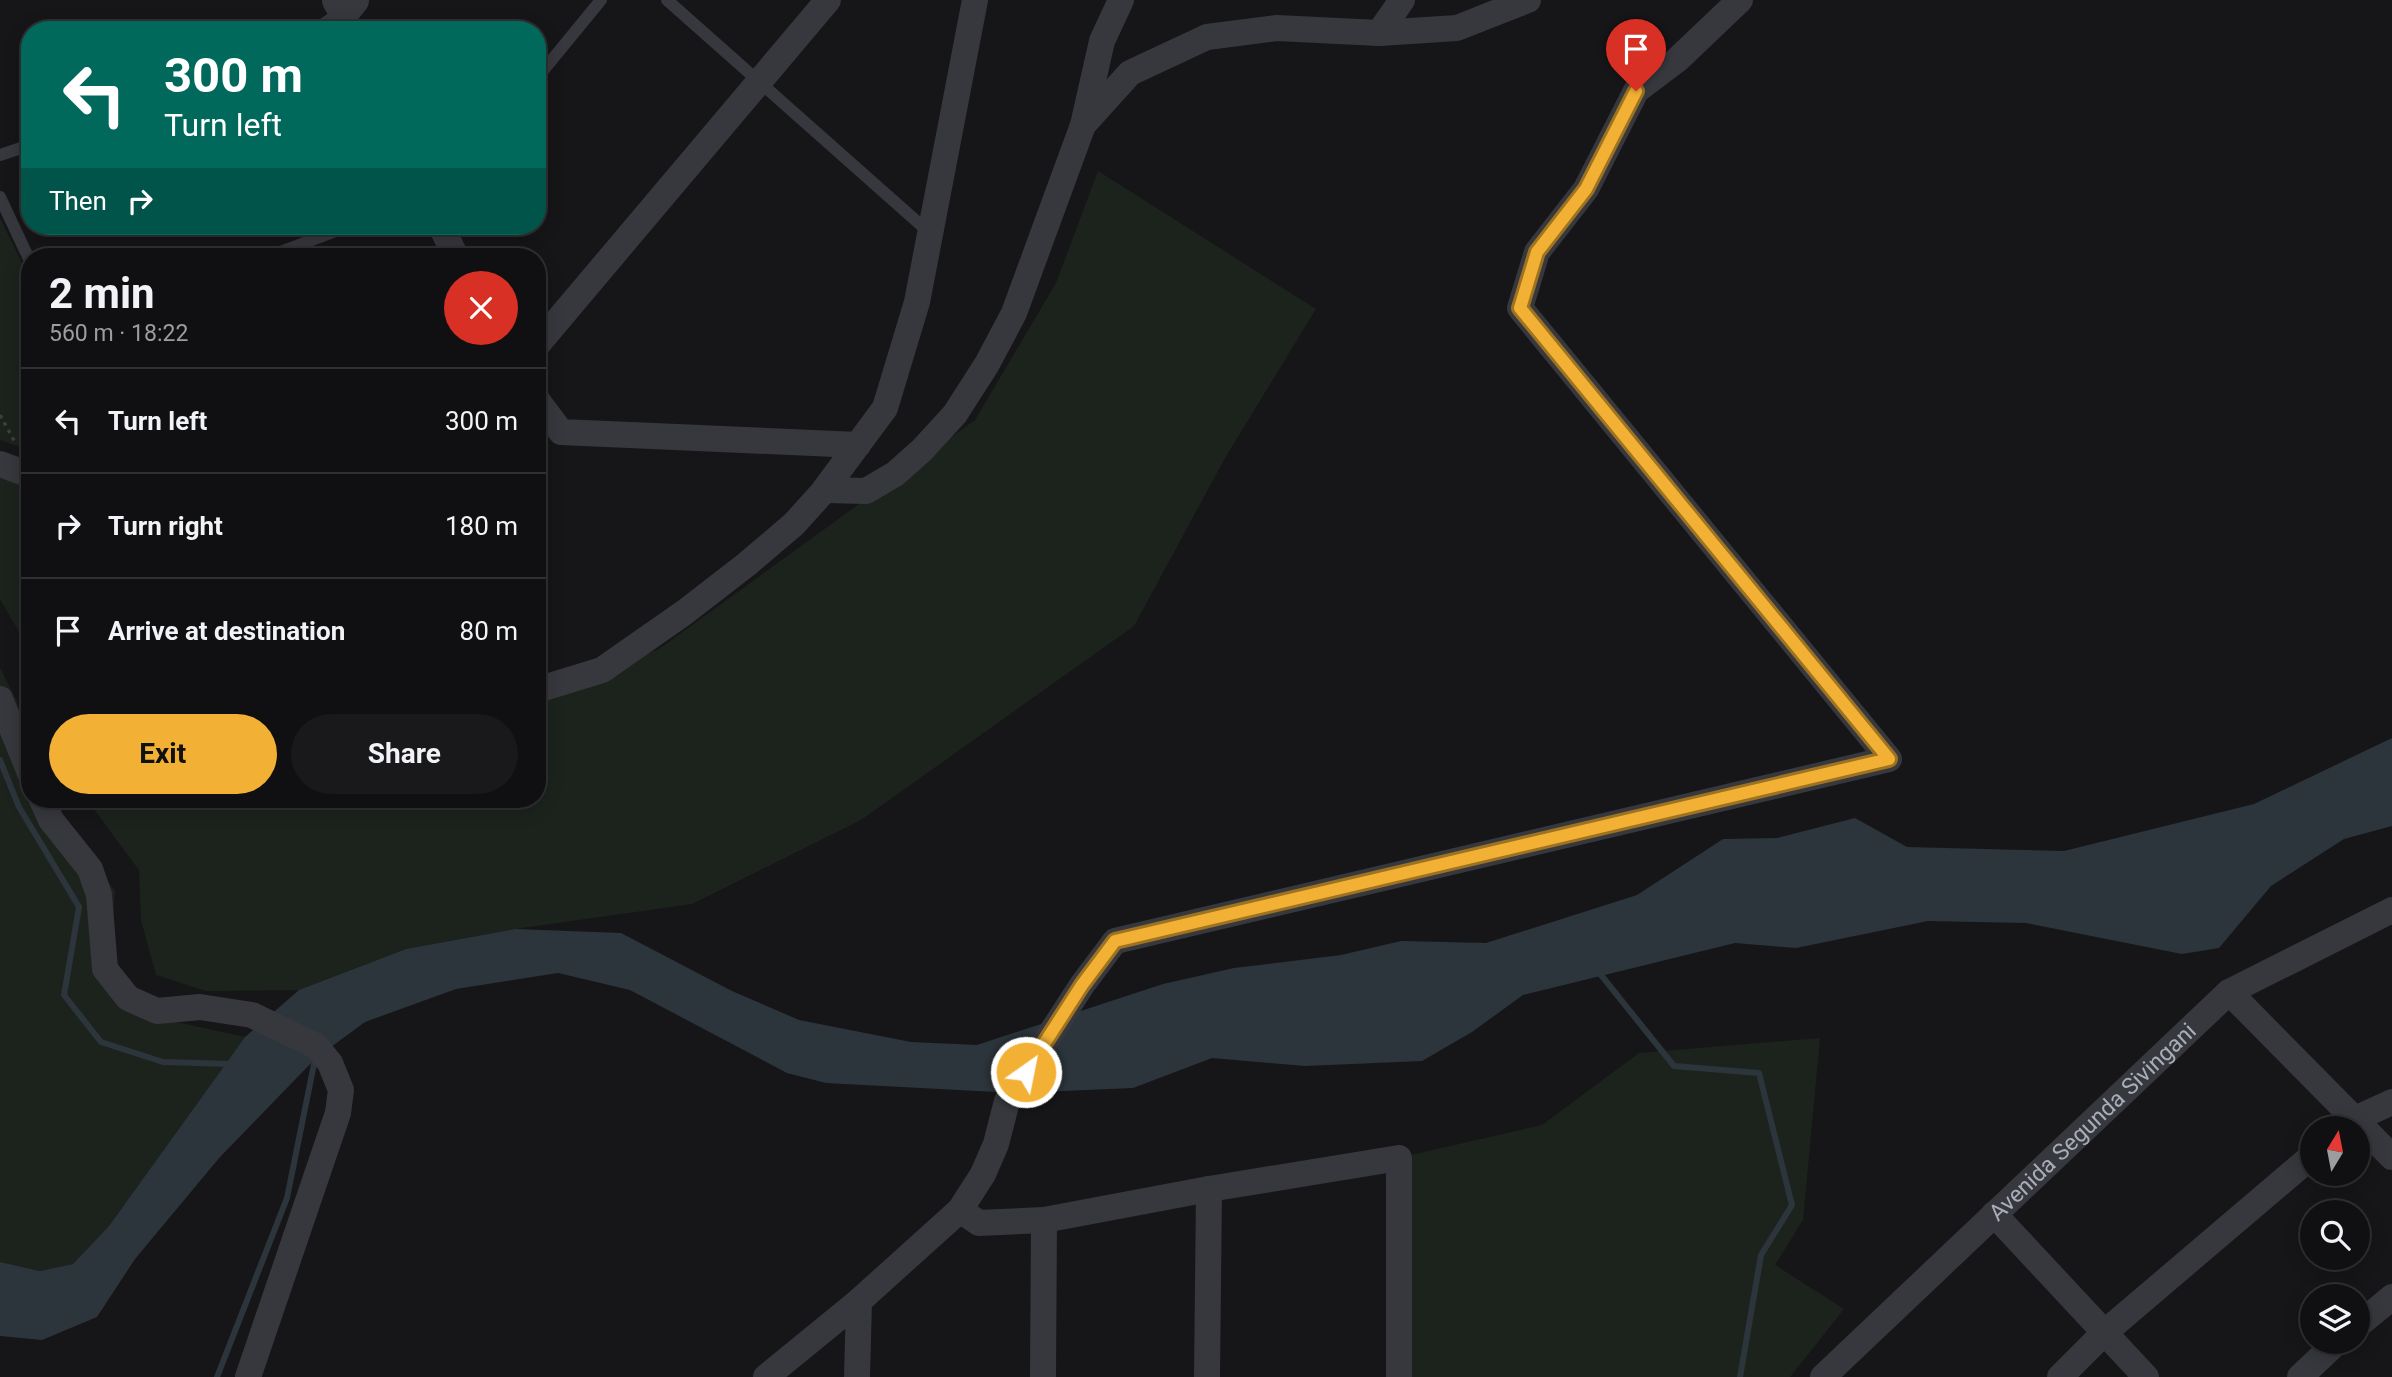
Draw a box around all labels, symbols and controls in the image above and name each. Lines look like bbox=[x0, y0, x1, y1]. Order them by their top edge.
pin bbox=[1606, 19, 1666, 91]
icon: arrive bbox=[1617, 30, 1655, 68]
text: 300 m bbox=[164, 47, 303, 104]
icon: left bbox=[49, 49, 140, 140]
text: Turn left bbox=[164, 106, 282, 144]
icon: right bbox=[121, 182, 159, 220]
text: Then bbox=[49, 186, 107, 216]
text: 2 min bbox=[49, 269, 155, 318]
button: close bbox=[444, 271, 518, 345]
text: 560 m · 18:22 bbox=[49, 320, 188, 347]
icon: left bbox=[49, 402, 87, 440]
text: Turn left bbox=[108, 406, 207, 436]
text: 300 m bbox=[445, 406, 518, 436]
icon: right bbox=[49, 507, 87, 545]
text: Turn right bbox=[108, 511, 223, 541]
text: 180 m bbox=[445, 511, 518, 541]
icon: arrive bbox=[49, 612, 87, 650]
text: Arrive at destination bbox=[108, 616, 345, 646]
text: 80 m bbox=[460, 616, 518, 646]
button: Exit bbox=[49, 714, 277, 794]
button: Share bbox=[291, 714, 518, 794]
street label: Avenida Segunda Sivingani bbox=[1983, 1017, 2201, 1226]
position arrow bbox=[989, 1035, 1063, 1109]
north arrow bbox=[2300, 1116, 2370, 1186]
map controls bbox=[2300, 1116, 2370, 1354]
button: search bbox=[2300, 1200, 2370, 1270]
button: layers bbox=[2300, 1284, 2370, 1354]

